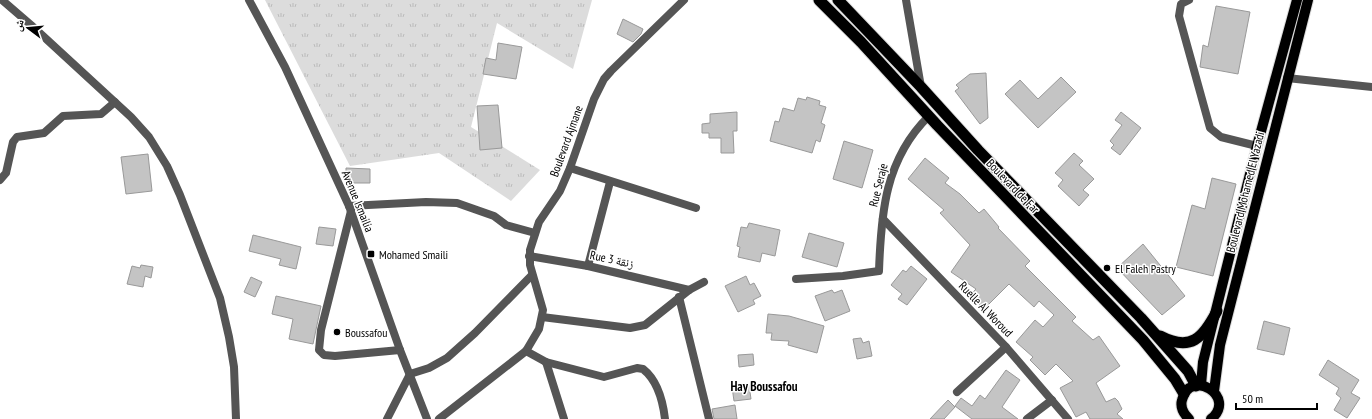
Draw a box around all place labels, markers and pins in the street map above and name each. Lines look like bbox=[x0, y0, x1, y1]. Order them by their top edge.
place label: Mohamed Smaili bbox=[379, 247, 448, 262]
marker: Mohamed Smaili bbox=[366, 249, 376, 259]
place label: El Faleh Pastry bbox=[1115, 261, 1176, 276]
marker: El Faleh Pastry bbox=[1102, 263, 1112, 273]
place label: Boussafou bbox=[345, 325, 387, 340]
marker: Boussafou bbox=[332, 327, 342, 337]

